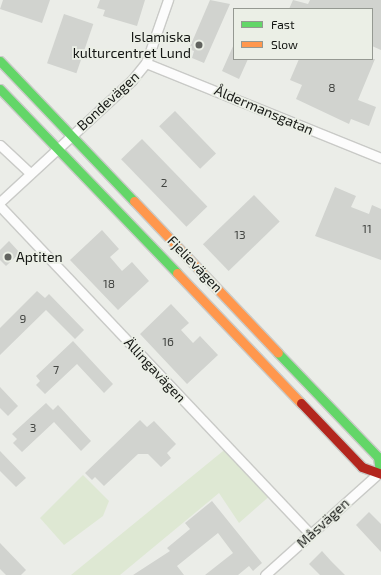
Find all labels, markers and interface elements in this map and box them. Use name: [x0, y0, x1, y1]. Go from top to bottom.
legend: [233, 8, 373, 60]
text: Fast: [271, 17, 294, 31]
place label: Islamiska kulturcentret Lund: [73, 29, 191, 62]
text: Slow: [271, 37, 298, 51]
marker: Islamiska kulturcentret Lund: [194, 40, 204, 50]
street label: Bondevägen: [73, 68, 143, 134]
house number: 8: [328, 81, 336, 95]
street label: Åldermansgatan: [212, 82, 316, 138]
house number: 2: [161, 176, 167, 190]
house number: 11: [362, 222, 372, 236]
house number: 13: [234, 228, 246, 242]
street label: Fjelievägen: [164, 232, 226, 296]
place label: Aptiten: [16, 249, 63, 265]
marker: Aptiten: [3, 252, 13, 262]
house number: 18: [103, 277, 115, 291]
house number: 9: [20, 312, 26, 326]
street label: Ällingavägen: [121, 334, 189, 406]
house number: 16: [162, 335, 174, 349]
house number: 7: [53, 363, 59, 377]
house number: 3: [30, 421, 36, 435]
street label: Måsvägen: [293, 495, 353, 551]

